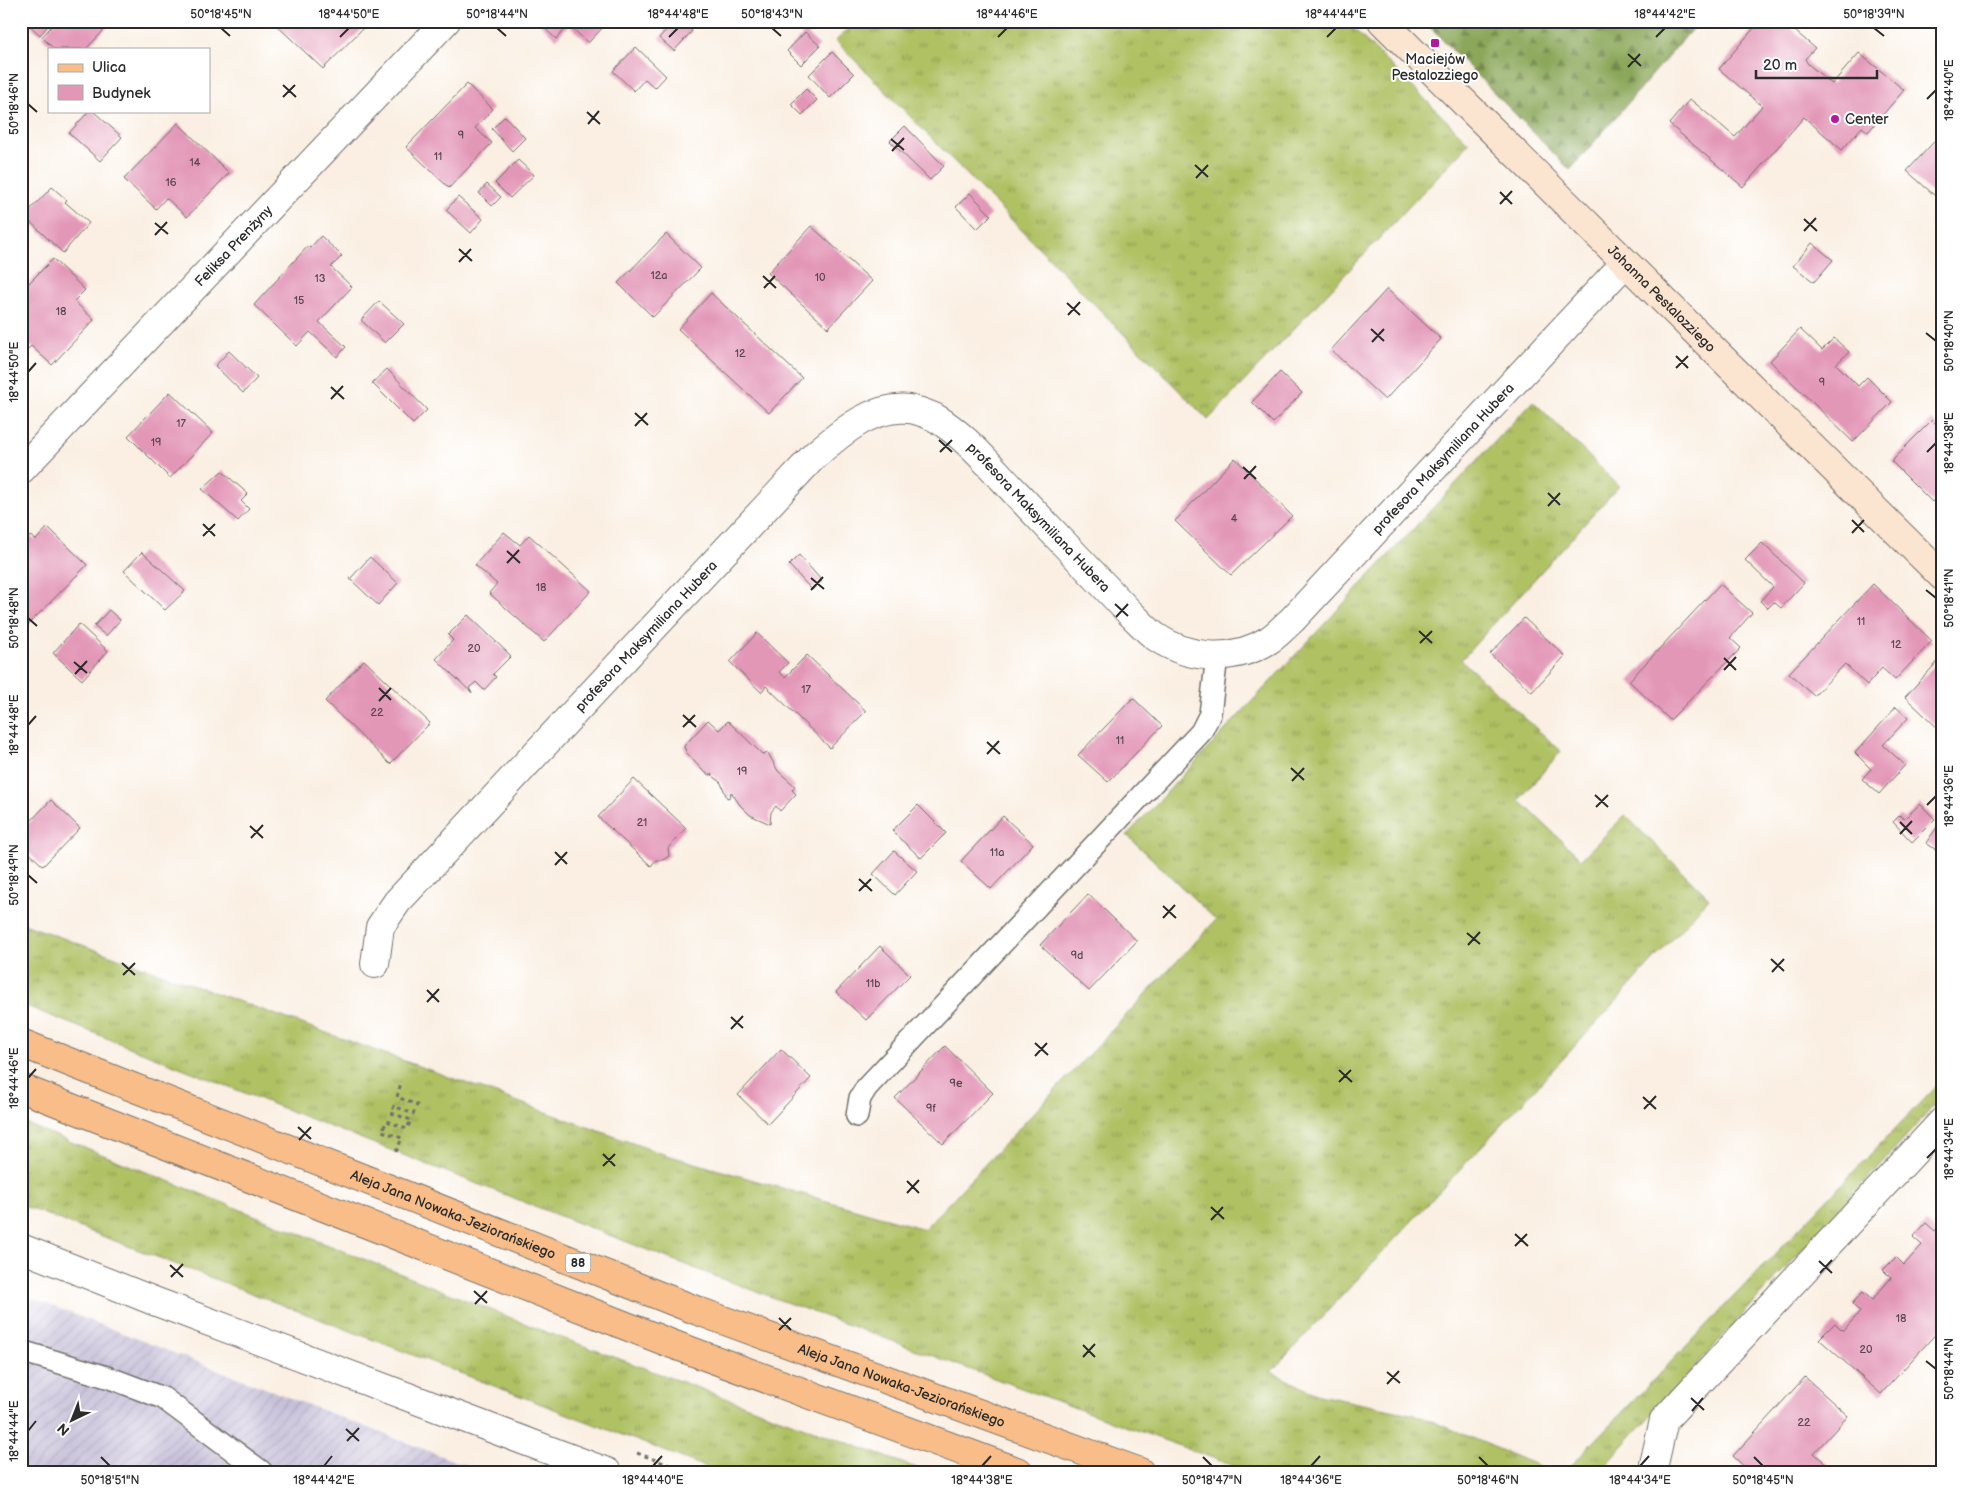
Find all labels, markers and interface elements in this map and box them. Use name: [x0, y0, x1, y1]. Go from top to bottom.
text: 50°18'45"N: [190, 7, 252, 22]
text: 18°44'50"E: [319, 7, 379, 22]
text: 50°18'44"N: [466, 7, 528, 22]
text: 18°44'48"E: [647, 7, 709, 22]
text: 50°18'43"N: [741, 7, 803, 22]
text: 18°44'46"E: [976, 7, 1038, 22]
text: 18°44'44"E: [1305, 7, 1367, 22]
text: 18°44'42"E: [1634, 7, 1696, 22]
text: 50°18'39"N: [1843, 7, 1905, 22]
marker: Maciejów Pestalozziego: [1429, 37, 1441, 49]
legend: [48, 48, 210, 112]
scale bar: [1756, 48, 1877, 80]
place label: Maciejów Pestalozziego: [1391, 51, 1479, 84]
text: 20 m: [1763, 56, 1797, 75]
text: Ulica: [92, 58, 126, 77]
text: 18°44'40"E: [1942, 59, 1957, 121]
text: 50°18'46"N: [7, 73, 22, 135]
text: Budynek: [92, 84, 151, 103]
place label: Center: [1845, 111, 1889, 128]
marker: Center: [1829, 113, 1841, 125]
house number: 9: [458, 129, 464, 142]
house number: 11: [434, 150, 442, 163]
house number: 14: [190, 156, 201, 169]
house number: 16: [166, 176, 177, 189]
street label: Feliksa Prenżyny: [191, 201, 277, 290]
street label: Johanna Pestalozziego: [1604, 241, 1719, 356]
house number: 12a: [651, 269, 667, 282]
house number: 10: [815, 271, 826, 284]
house number: 13: [314, 272, 326, 285]
house number: 15: [294, 294, 304, 307]
house number: 18: [56, 305, 66, 318]
text: 50°18'40"N: [1942, 310, 1957, 372]
text: 18°44'50"E: [7, 342, 22, 402]
house number: 12: [735, 347, 746, 360]
house number: 9: [1819, 376, 1825, 389]
street label: profesora Maksymiliana Hubera: [1369, 379, 1518, 538]
text: 18°44'38"E: [1942, 412, 1957, 474]
house number: 17: [176, 417, 186, 430]
house number: 19: [151, 436, 161, 449]
street label: profesora Maksymiliana Hubera: [963, 439, 1114, 596]
house number: 4: [1231, 512, 1238, 525]
street label: profesora Maksymiliana Hubera: [572, 557, 721, 715]
text: 50°18'41"N: [1942, 568, 1957, 628]
house number: 18: [536, 581, 546, 594]
text: 50°18'48"N: [7, 587, 22, 649]
house number: 11: [1857, 615, 1865, 628]
house number: 12: [1891, 638, 1902, 651]
house number: 20: [468, 642, 481, 655]
house number: 17: [801, 683, 811, 696]
text: 18°44'48"E: [7, 694, 22, 756]
house number: 22: [371, 706, 384, 719]
house number: 11: [1116, 734, 1124, 747]
house number: 19: [737, 765, 747, 778]
text: 18°44'36"E: [1942, 765, 1957, 827]
house number: 21: [637, 816, 647, 829]
text: 50°18'49"N: [7, 844, 22, 906]
house number: 11a: [990, 846, 1004, 859]
house number: 9d: [1071, 949, 1083, 962]
house number: 11b: [866, 977, 880, 990]
text: 18°44'46"E: [7, 1047, 22, 1109]
house number: 9e: [950, 1077, 963, 1090]
house number: 9f: [926, 1102, 936, 1115]
text: 18°44'34"E: [1942, 1118, 1957, 1180]
street label: Aleja Jana Nowaka-Jeziorańskiego: [348, 1166, 558, 1263]
road number: 88: [566, 1254, 590, 1272]
house number: 18: [1896, 1312, 1906, 1325]
text: 50°18'44"N: [1942, 1338, 1957, 1400]
street label: Aleja Jana Nowaka-Jeziorańskiego: [796, 1340, 1008, 1431]
house number: 20: [1860, 1343, 1873, 1356]
north arrow: [48, 1396, 98, 1446]
text: 18°44'44"E: [7, 1400, 22, 1462]
house number: 22: [1798, 1416, 1811, 1429]
text: N: [54, 1419, 73, 1439]
text: 50°18'51"N: [81, 1473, 139, 1488]
text: 18°44'42"E: [293, 1473, 355, 1488]
text: 18°44'40"E: [622, 1473, 684, 1488]
text: 18°44'38"E: [951, 1473, 1013, 1488]
text: 50°18'47"N: [1182, 1473, 1242, 1488]
text: 18°44'36"E: [1280, 1473, 1342, 1488]
text: 50°18'46"N: [1457, 1473, 1519, 1488]
text: 18°44'34"E: [1609, 1473, 1671, 1488]
text: 50°18'45"N: [1732, 1473, 1794, 1488]

